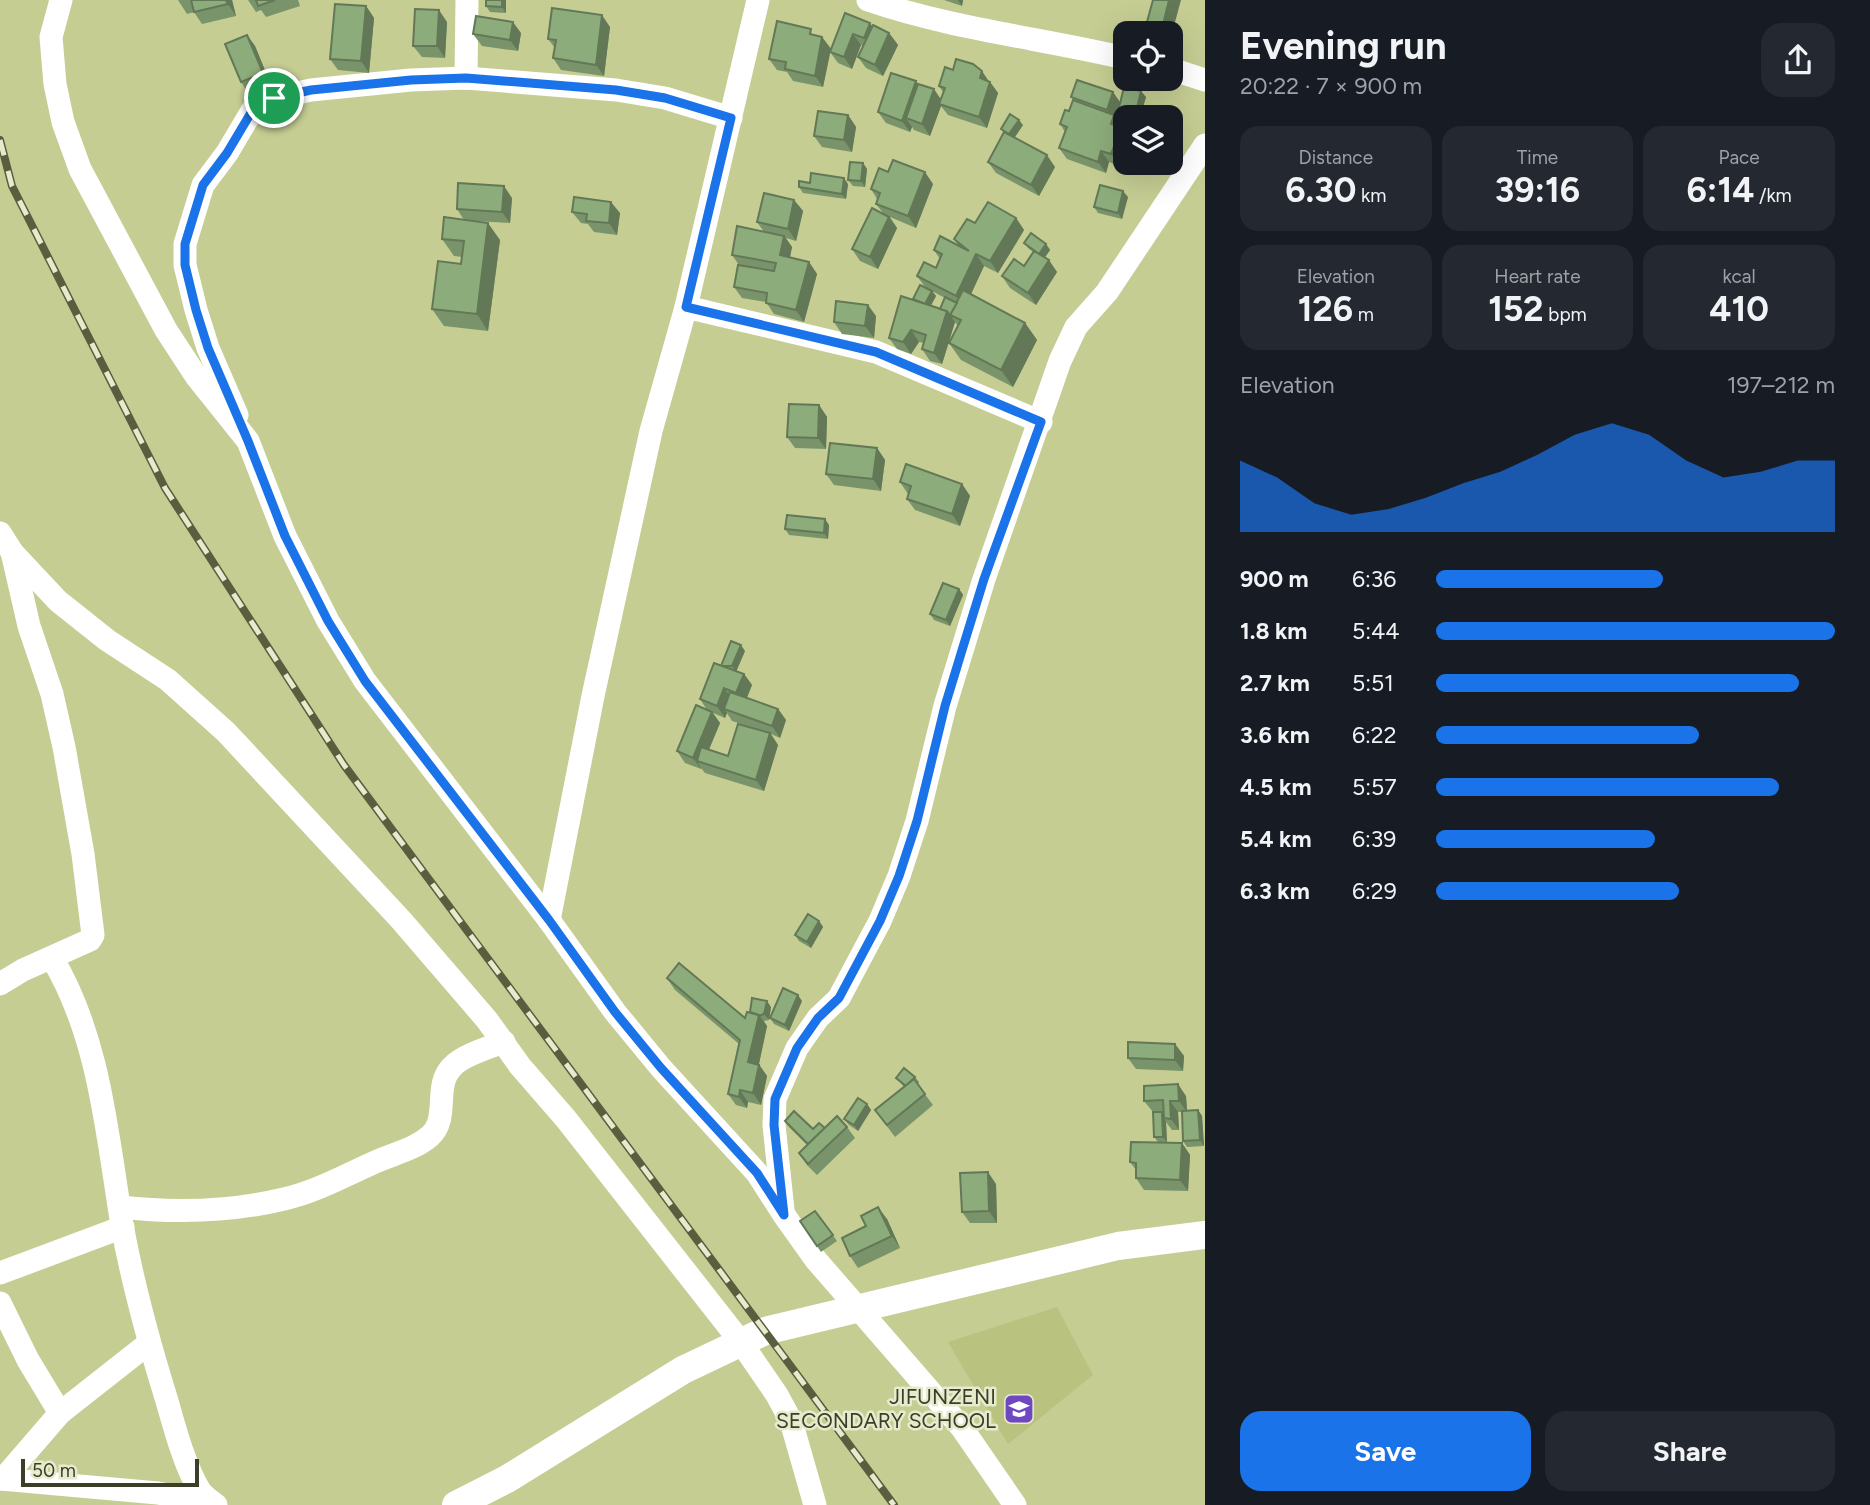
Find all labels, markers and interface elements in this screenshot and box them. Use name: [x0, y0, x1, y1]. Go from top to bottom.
map controls: [1113, 21, 1183, 175]
button: locate: [1113, 21, 1183, 91]
text: Evening run: [1240, 23, 1447, 69]
button: share: [1761, 23, 1835, 97]
pin: [244, 68, 304, 128]
text: 20:22 · 7 × 900 m: [1240, 72, 1422, 100]
icon: arrive: [255, 79, 293, 117]
button: layers: [1113, 105, 1183, 175]
text: Distance: [1299, 146, 1373, 169]
text: Time: [1517, 146, 1558, 169]
text: Pace: [1719, 146, 1760, 169]
text: 6.30: [1285, 169, 1356, 211]
text: 39:16: [1495, 169, 1580, 211]
text: 6:14: [1687, 169, 1754, 211]
text: km: [1356, 184, 1386, 207]
text: /km: [1754, 184, 1792, 207]
text: Elevation: [1297, 265, 1375, 288]
text: Heart rate: [1494, 265, 1581, 288]
text: kcal: [1723, 265, 1756, 288]
text: 126: [1298, 288, 1353, 330]
text: 152: [1488, 288, 1544, 330]
text: 410: [1709, 288, 1769, 330]
text: m: [1353, 303, 1374, 326]
text: bpm: [1544, 303, 1587, 326]
text: Elevation: [1240, 371, 1335, 399]
text: 197–212 m: [1727, 371, 1835, 399]
text: 900 m: [1240, 565, 1309, 593]
text: 6:36: [1352, 565, 1396, 593]
text: 1.8 km: [1240, 617, 1307, 645]
text: 5:44: [1352, 617, 1400, 645]
text: 2.7 km: [1240, 669, 1310, 697]
text: 5:51: [1352, 669, 1394, 697]
text: 3.6 km: [1240, 721, 1310, 749]
text: 6:22: [1352, 721, 1397, 749]
text: 4.5 km: [1240, 773, 1312, 801]
text: 5:57: [1352, 773, 1397, 801]
text: 5.4 km: [1240, 825, 1312, 853]
text: 6:39: [1352, 825, 1396, 853]
text: 6.3 km: [1240, 877, 1310, 905]
text: 6:29: [1352, 877, 1397, 905]
place label: JIFUNZENI SECONDARY SCHOOL: [776, 1384, 996, 1433]
school or university icon: JIFUNZENI SECONDARY SCHOOL: [1002, 1392, 1036, 1426]
button: Save: [1240, 1411, 1531, 1491]
button: Share: [1545, 1411, 1835, 1491]
scale bar: [21, 1456, 200, 1488]
text: 50 m: [32, 1459, 76, 1482]

